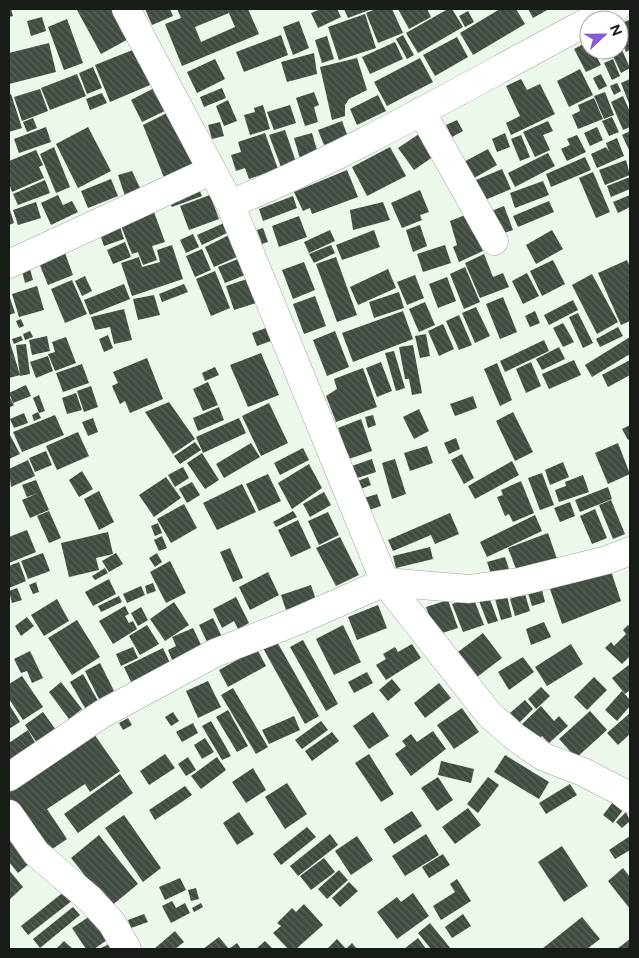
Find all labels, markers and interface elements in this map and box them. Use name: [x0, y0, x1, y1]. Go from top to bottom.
north arrow: [579, 10, 629, 60]
text: N: [606, 22, 625, 39]

